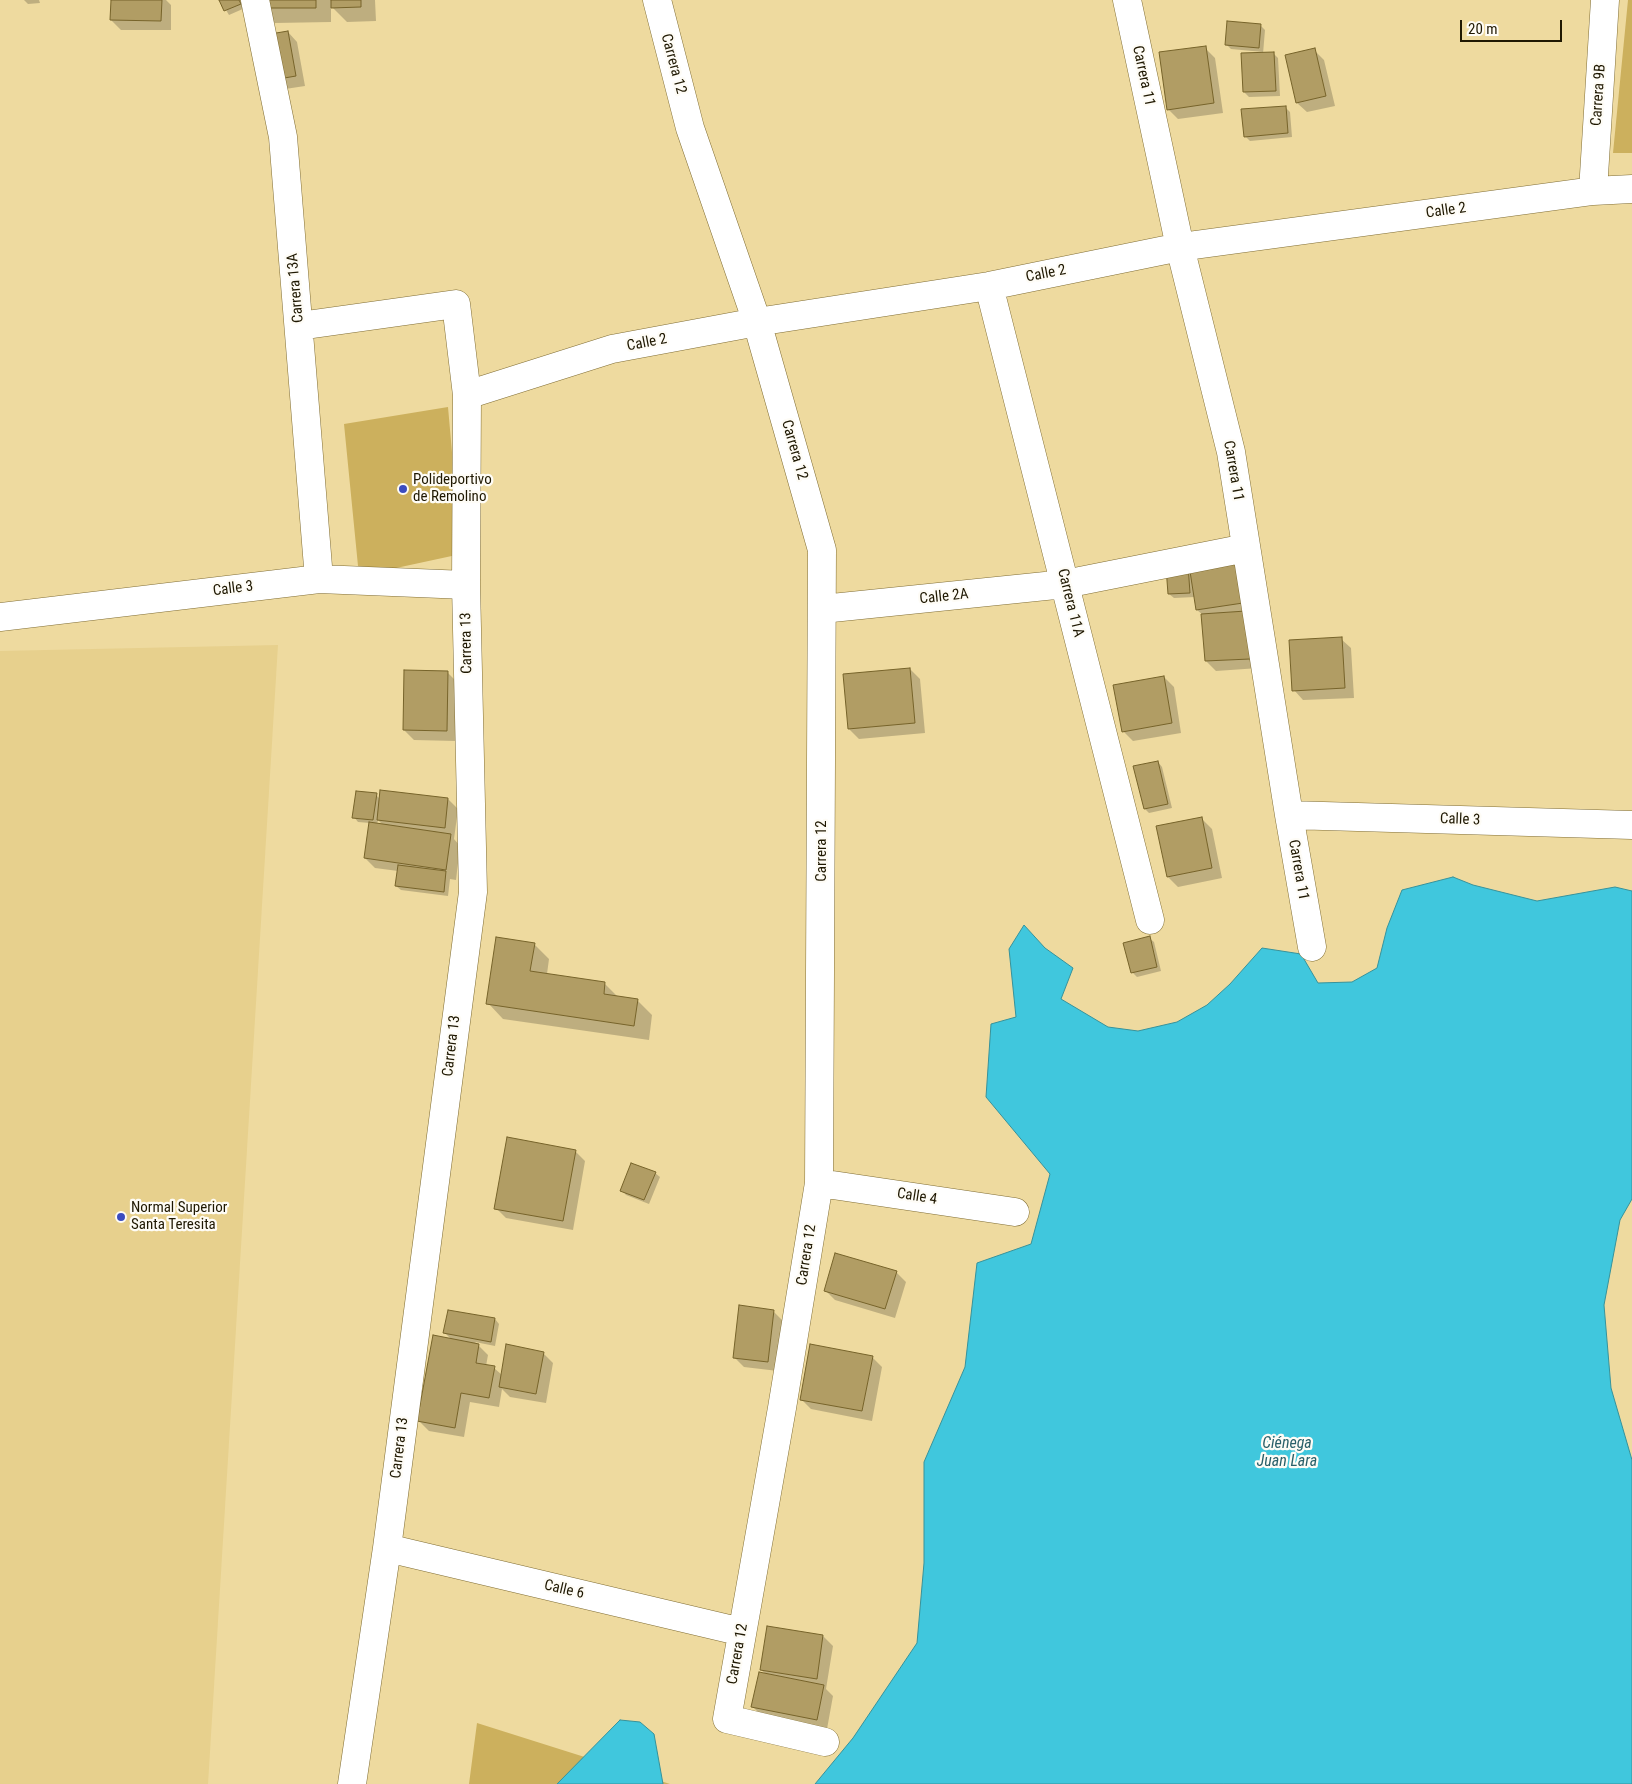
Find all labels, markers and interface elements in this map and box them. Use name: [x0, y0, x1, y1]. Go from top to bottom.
scale bar: [1462, 10, 1564, 42]
text: 20 m: [1468, 20, 1498, 38]
street label: Carrera 12: [656, 32, 690, 96]
street label: Carrera 11: [1128, 44, 1158, 108]
street label: Carrera 9B: [1588, 63, 1610, 127]
street label: Calle 2: [1425, 199, 1467, 223]
street label: Carrera 13A: [284, 252, 308, 324]
street label: Calle 2: [1024, 261, 1068, 287]
street label: Calle 2: [625, 330, 669, 356]
street label: Carrera 12: [777, 418, 811, 482]
street label: Carrera 11: [1219, 439, 1247, 503]
place label: Polideportivo de Remolino: [413, 471, 492, 506]
marker: Polideportivo de Remolino: [397, 483, 409, 495]
street label: Carrera 11A: [1053, 567, 1087, 639]
street label: Calle 3: [212, 578, 254, 600]
street label: Calle 2A: [919, 585, 969, 609]
street label: Carrera 13: [457, 612, 477, 674]
street label: Calle 3: [1439, 810, 1481, 830]
street label: Carrera 12: [813, 820, 831, 882]
street label: Carrera 11: [1284, 838, 1312, 902]
street label: Carrera 13: [439, 1014, 465, 1078]
street label: Calle 4: [896, 1185, 938, 1209]
place label: Normal Superior Santa Teresita: [131, 1199, 227, 1234]
marker: Normal Superior Santa Teresita: [115, 1211, 127, 1223]
street label: Carrera 12: [793, 1223, 821, 1287]
street label: Carrera 13: [387, 1416, 413, 1480]
water label: Ciénega Juan Lara: [1257, 1434, 1317, 1472]
street label: Calle 6: [542, 1577, 586, 1603]
street label: Carrera 12: [724, 1622, 752, 1686]

